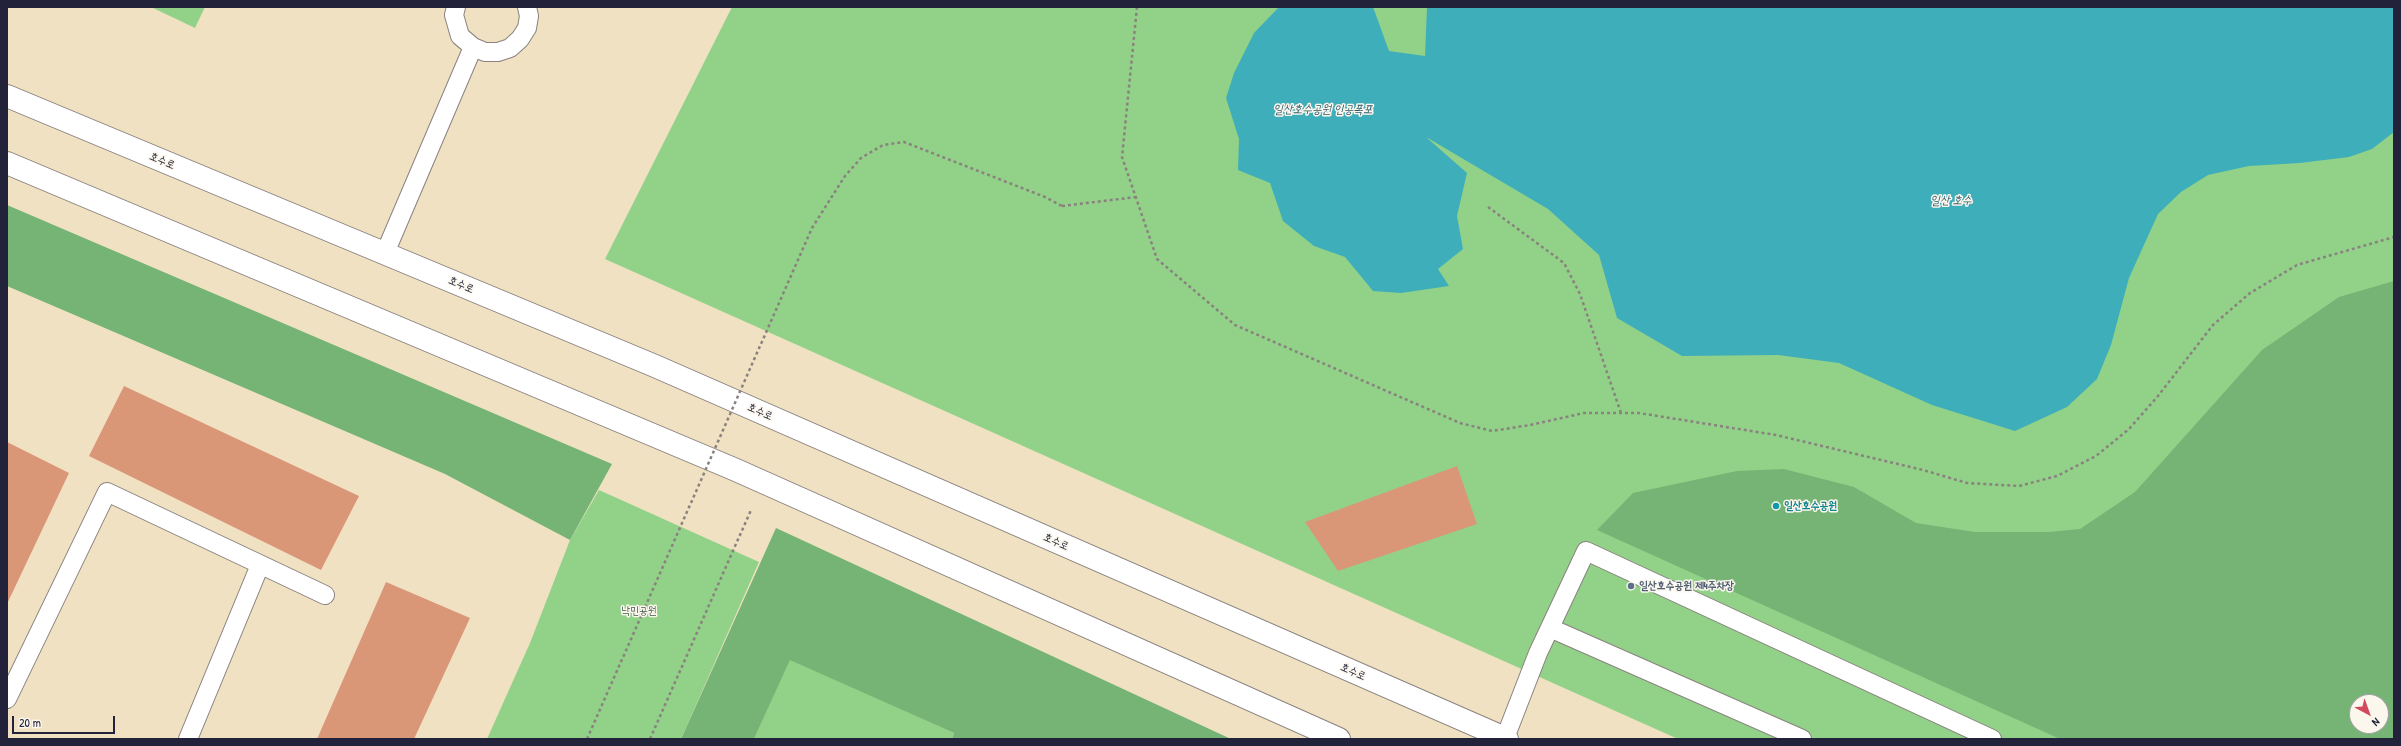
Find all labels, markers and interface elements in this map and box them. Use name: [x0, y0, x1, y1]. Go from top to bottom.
water label: 일산호수공원 인공폭포: [1273, 103, 1373, 117]
street label: 호수로: [147, 150, 177, 172]
water label: 일산 호수: [1930, 194, 1972, 208]
street label: 호수로: [446, 274, 476, 296]
street label: 호수로: [745, 401, 775, 423]
place label: 일산호수공원: [1784, 499, 1837, 513]
marker: 일산호수공원: [1771, 501, 1781, 511]
street label: 호수로: [1041, 531, 1071, 553]
place label: 일산호수공원 제4주차장: [1639, 579, 1734, 593]
marker: 일산호수공원 제4주차장: [1626, 581, 1636, 591]
park label: 낙민공원: [621, 604, 657, 618]
street label: 호수로: [1338, 661, 1368, 683]
north arrow: [2349, 694, 2389, 734]
scale bar: [14, 708, 117, 734]
text: 20 m: [19, 714, 41, 731]
text: N: [2369, 715, 2383, 730]

